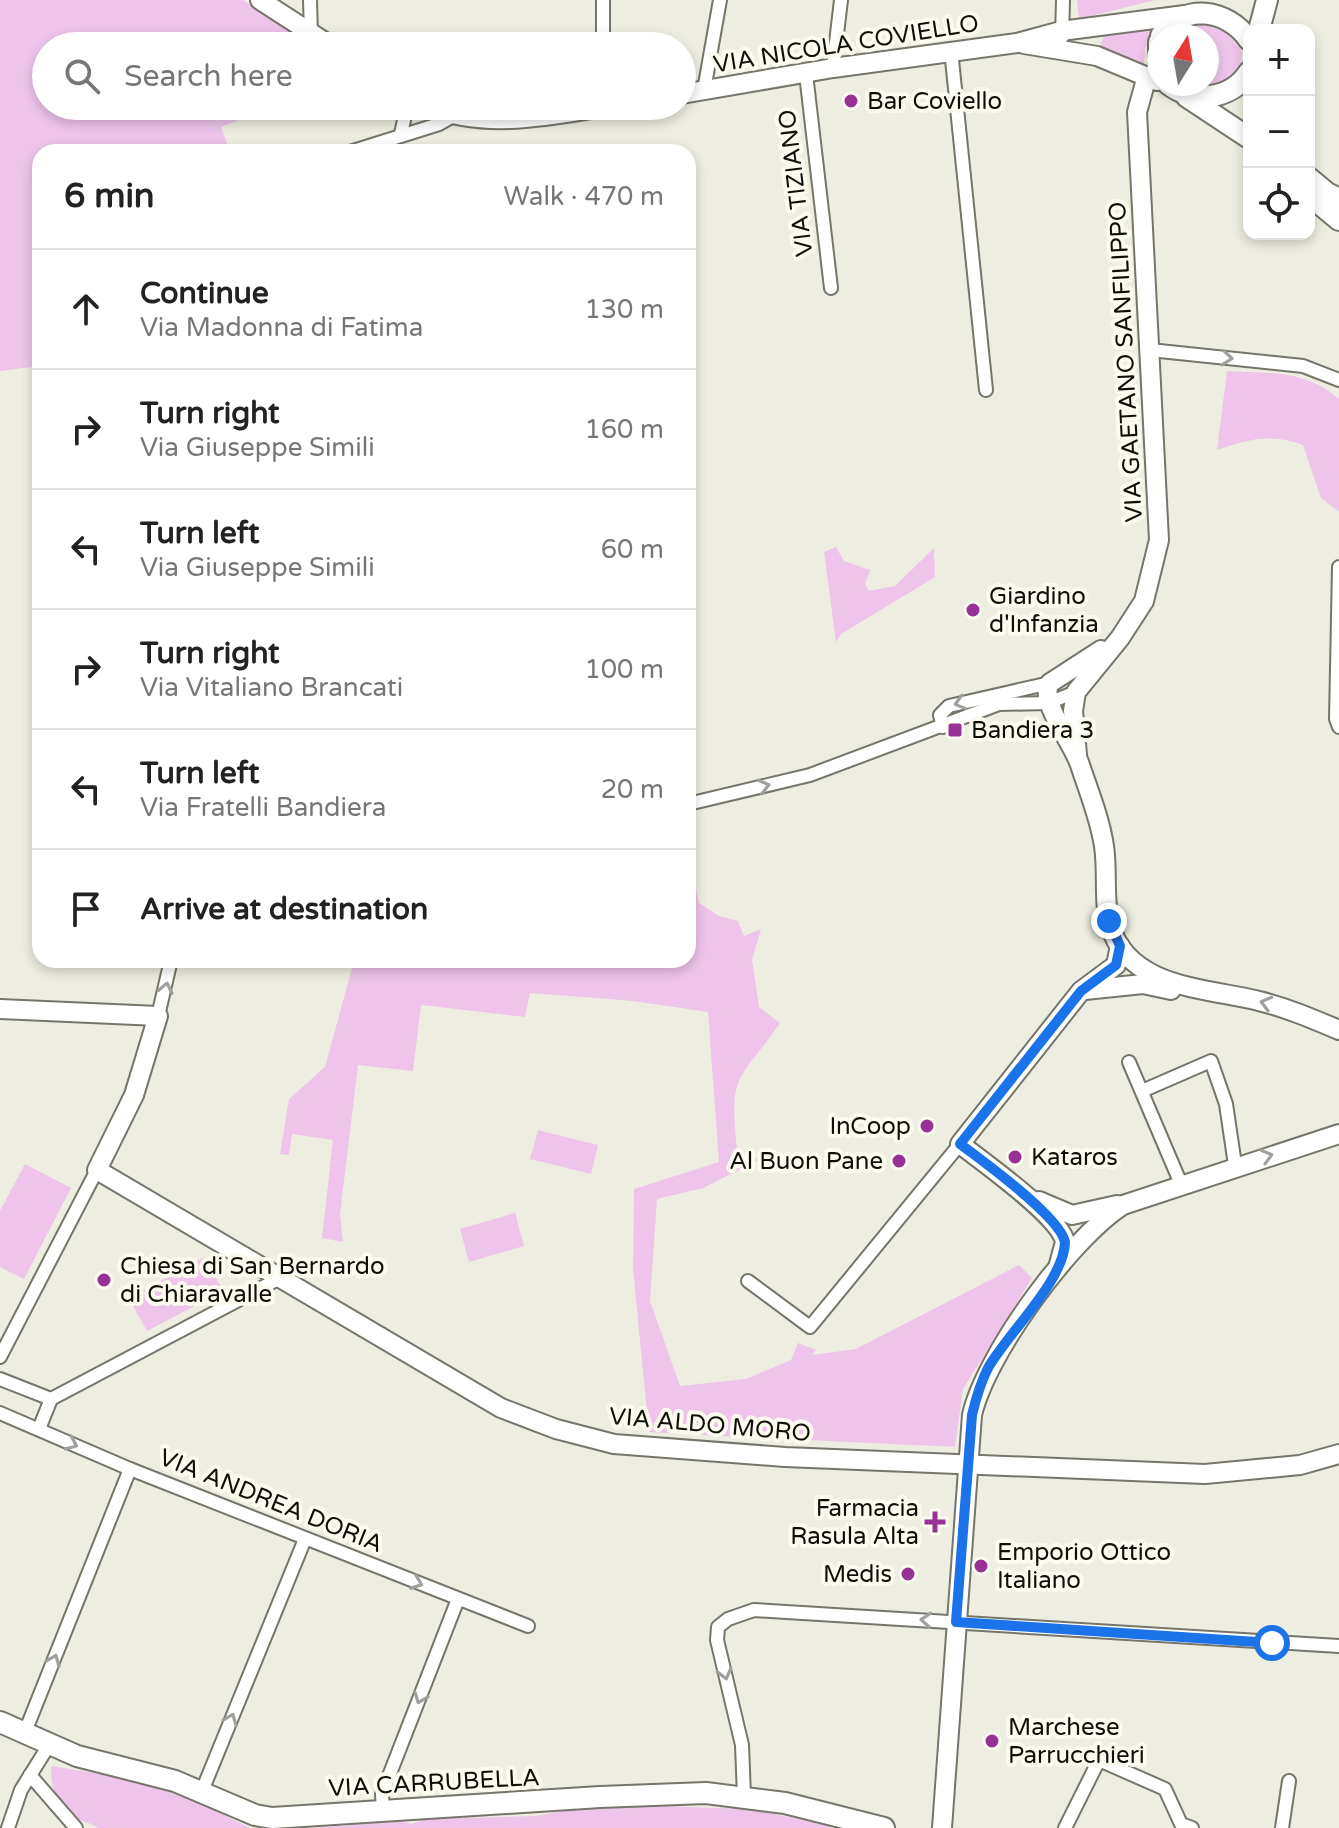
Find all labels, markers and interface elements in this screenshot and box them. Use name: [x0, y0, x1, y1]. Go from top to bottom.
street label: VIA NICOLA COVIELLO: [711, 9, 981, 79]
north arrow: [1147, 24, 1219, 96]
map controls: [1243, 24, 1315, 240]
button: +: [1243, 24, 1315, 96]
search box: [32, 32, 696, 120]
icon: search: [60, 54, 104, 98]
text: Search here: [124, 58, 293, 95]
place label: Bar Coviello: [867, 87, 1002, 116]
marker: Bar Coviello: [842, 92, 860, 110]
button: −: [1243, 96, 1315, 168]
street label: VIA TIZIANO: [773, 108, 819, 258]
button: locate: [1243, 168, 1315, 240]
text: 6 min: [64, 176, 155, 217]
text: Walk · 470 m: [504, 181, 664, 212]
street label: VIA GAETANO SANFILIPPO: [1103, 201, 1149, 523]
text: Continue: [140, 275, 269, 312]
icon: ahead: [64, 287, 108, 331]
text: 130 m: [584, 294, 664, 325]
text: Via Madonna di Fatima: [140, 312, 423, 343]
one-way arrow: [1221, 350, 1234, 367]
text: Turn right: [140, 395, 280, 432]
icon: right: [64, 407, 108, 451]
text: 160 m: [584, 414, 664, 445]
text: Via Giuseppe Simili: [140, 432, 375, 463]
text: Turn left: [140, 515, 259, 552]
icon: left: [64, 527, 108, 571]
text: 60 m: [601, 534, 664, 565]
text: Via Giuseppe Simili: [140, 552, 375, 583]
place label: Giardino d'Infanzia: [989, 582, 1099, 639]
marker: Giardino d'Infanzia: [964, 601, 982, 619]
text: Turn right: [140, 635, 280, 672]
icon: right: [64, 647, 108, 691]
text: 100 m: [584, 654, 664, 685]
text: Via Vitaliano Brancati: [140, 672, 403, 703]
one-way arrow: [954, 694, 967, 710]
place label: Bandiera 3: [971, 716, 1094, 745]
marker: Bandiera 3: [946, 721, 964, 739]
text: Turn left: [140, 755, 259, 792]
icon: left: [64, 767, 108, 811]
text: 20 m: [601, 774, 664, 805]
one-way arrow: [756, 779, 770, 796]
text: Via Fratelli Bandiera: [140, 792, 386, 823]
icon: arrive: [64, 887, 108, 931]
text: Arrive at destination: [140, 891, 428, 928]
route end: [1091, 903, 1127, 939]
one-way arrow: [157, 982, 174, 996]
one-way arrow: [1259, 996, 1273, 1012]
place label: InCoop: [829, 1112, 911, 1141]
marker: InCoop: [918, 1117, 936, 1135]
place label: Kataros: [1031, 1143, 1118, 1172]
place label: Al Buon Pane: [729, 1147, 883, 1176]
marker: Kataros: [1006, 1148, 1024, 1166]
one-way arrow: [1259, 1149, 1273, 1165]
marker: Al Buon Pane: [890, 1152, 908, 1170]
place label: Chiesa di San Bernardo di Chiaravalle: [120, 1252, 385, 1309]
marker: Chiesa di San Bernardo di Chiaravalle: [95, 1271, 113, 1289]
street label: VIA ALDO MORO: [608, 1402, 812, 1448]
one-way arrow: [64, 1434, 78, 1450]
street label: VIA ANDREA DORIA: [155, 1443, 387, 1559]
place label: Farmacia Rasula Alta: [790, 1494, 919, 1551]
marker: Farmacia Rasula Alta: [926, 1513, 944, 1531]
place label: Emporio Ottico Italiano: [997, 1538, 1171, 1595]
marker: Emporio Ottico Italiano: [972, 1557, 990, 1575]
place label: Medis: [823, 1560, 892, 1589]
marker: Medis: [899, 1565, 917, 1583]
one-way arrow: [409, 1573, 423, 1590]
one-way arrow: [919, 1612, 932, 1629]
route start: [1254, 1625, 1290, 1661]
one-way arrow: [44, 1654, 61, 1668]
one-way arrow: [715, 1667, 732, 1680]
one-way arrow: [413, 1690, 430, 1704]
one-way arrow: [222, 1713, 238, 1727]
place label: Marchese Parrucchieri: [1008, 1713, 1145, 1770]
marker: Marchese Parrucchieri: [983, 1732, 1001, 1750]
street label: VIA CARRUBELLA: [328, 1763, 540, 1803]

